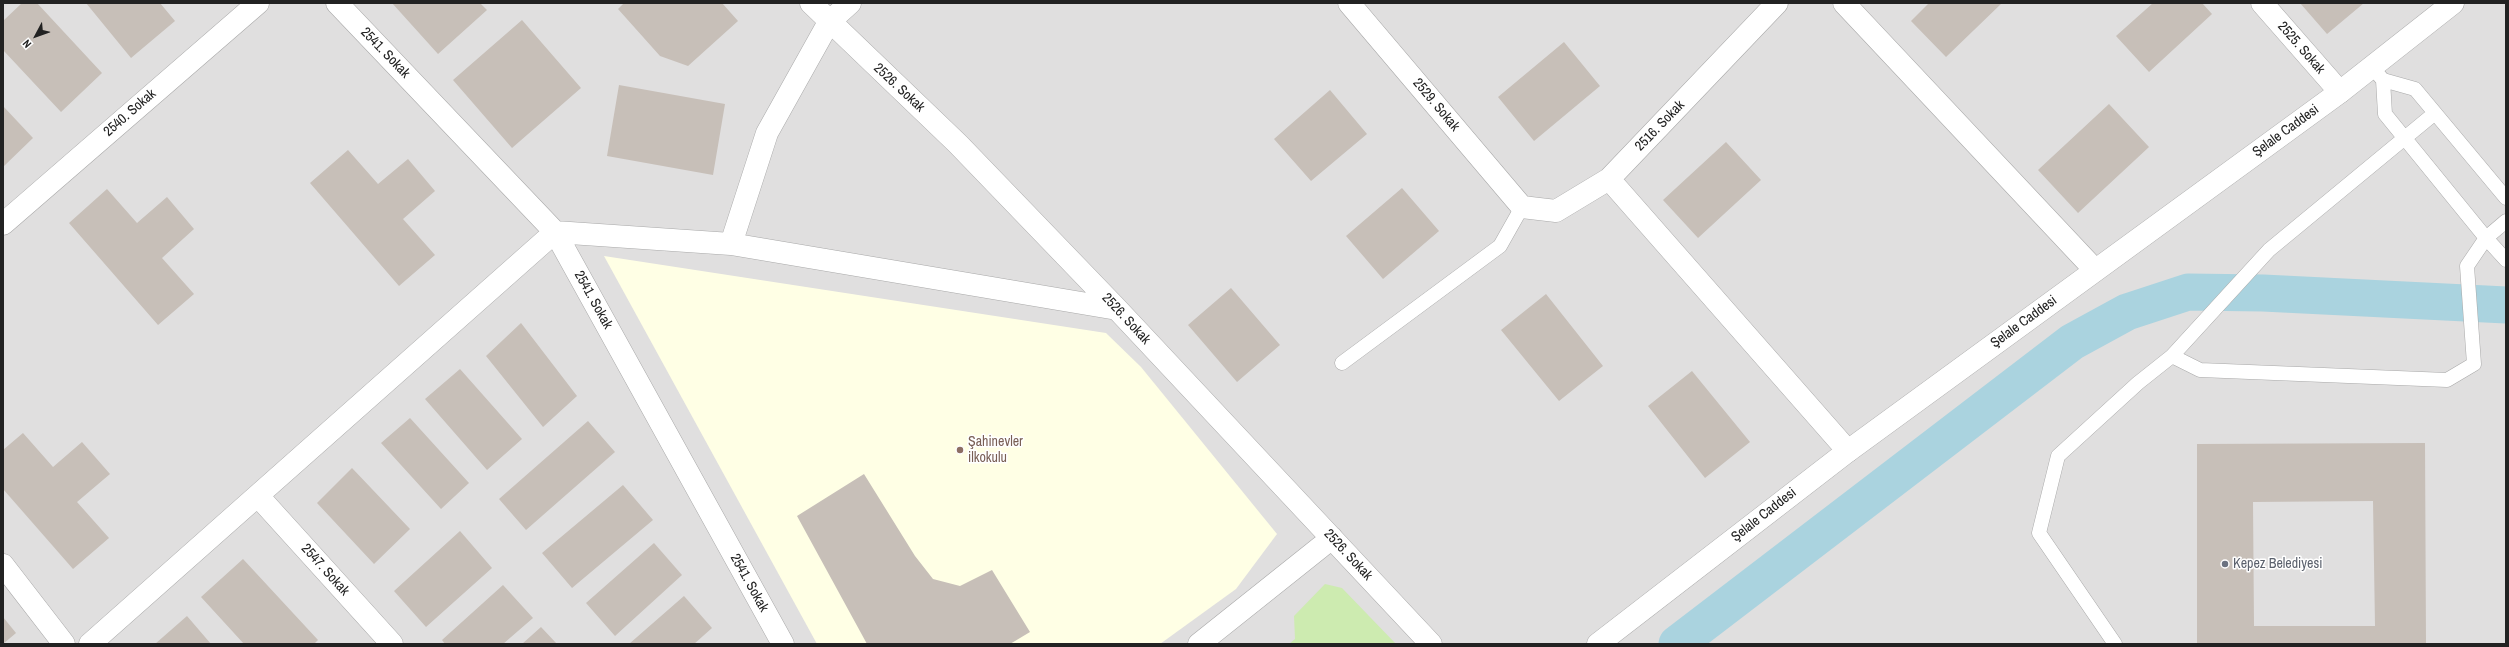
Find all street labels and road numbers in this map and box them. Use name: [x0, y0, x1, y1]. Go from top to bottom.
street label: 2525. Sokak: [2274, 18, 2328, 78]
street label: 2541. Sokak: [357, 24, 413, 82]
street label: 2526. Sokak: [870, 60, 928, 116]
street label: 2529. Sokak: [1409, 75, 1463, 135]
street label: 2540. Sokak: [100, 86, 160, 140]
street label: 2516. Sokak: [1632, 97, 1688, 155]
street label: Şelale Caddesi: [2250, 101, 2322, 161]
street label: 2541. Sokak: [570, 268, 616, 332]
street label: 2526. Sokak: [1098, 290, 1154, 348]
street label: Şelale Caddesi: [1988, 292, 2060, 352]
street label: Şelale Caddesi: [1728, 484, 1800, 546]
street label: 2526. Sokak: [1320, 526, 1376, 584]
street label: 2547. Sokak: [297, 541, 353, 599]
street label: 2541. Sokak: [726, 551, 772, 615]

